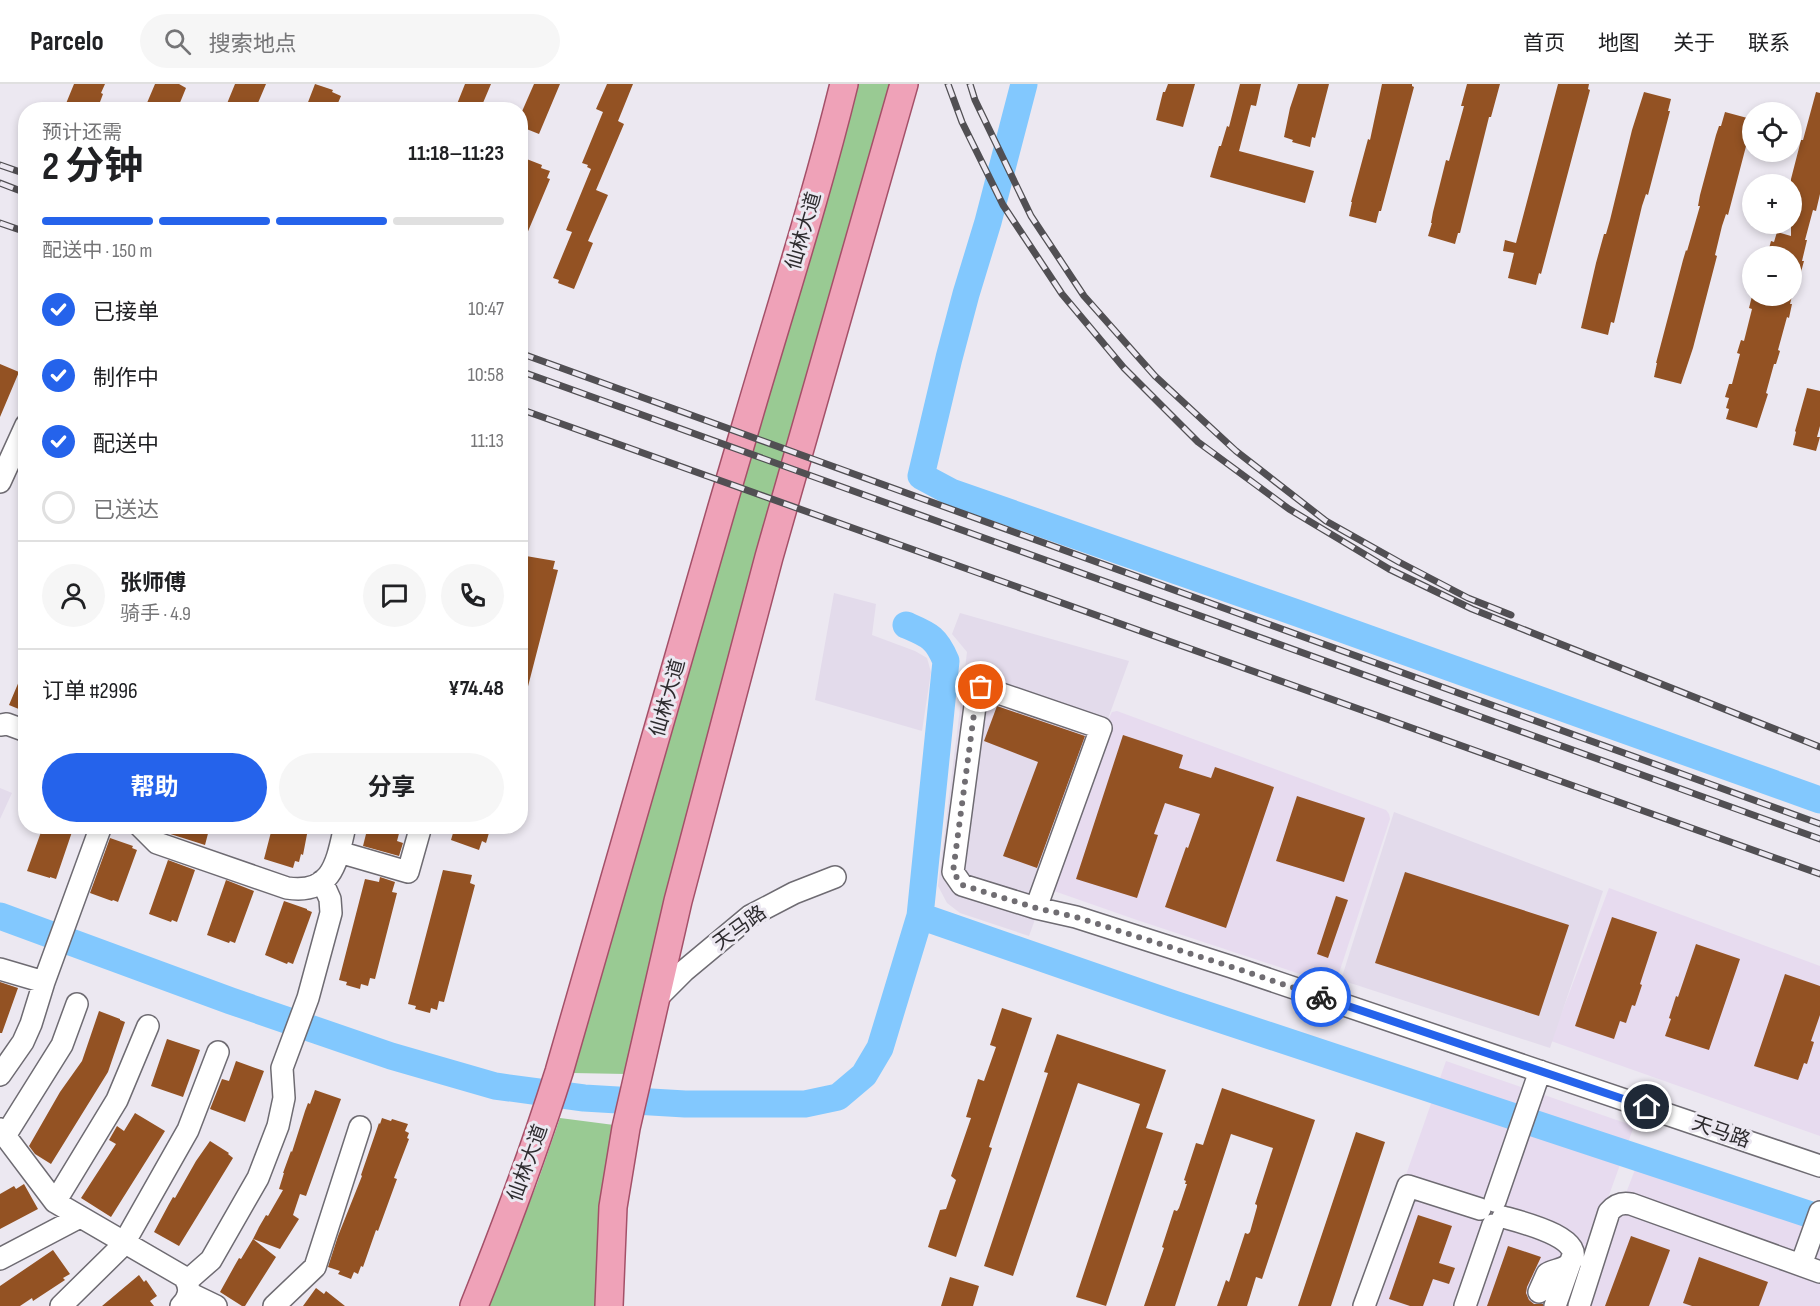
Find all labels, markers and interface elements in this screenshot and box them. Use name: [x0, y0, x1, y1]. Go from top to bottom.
search box: [140, 14, 560, 68]
text: Parcelo: [30, 25, 104, 58]
icon: search: [161, 25, 194, 58]
text: 搜索地点: [209, 31, 297, 58]
text: 首页: [1523, 31, 1565, 56]
text: 地图: [1598, 31, 1640, 56]
text: 关于: [1673, 31, 1715, 56]
text: 联系: [1748, 31, 1790, 56]
map controls: [1742, 102, 1802, 306]
button: locate: [1742, 102, 1802, 162]
text: 预计还需: [42, 121, 122, 145]
text: 11:18–11:23: [408, 140, 504, 167]
text: 2 分钟: [42, 144, 143, 191]
button: +: [1742, 174, 1802, 234]
street label: 仙林大道: [781, 189, 827, 273]
text: 配送中 · 150 m: [42, 239, 152, 263]
button: −: [1742, 246, 1802, 306]
icon: check: [42, 293, 75, 326]
text: 10:47: [468, 297, 504, 321]
text: 已接单: [93, 299, 159, 326]
icon: check: [42, 359, 75, 392]
text: 10:58: [468, 363, 504, 387]
text: 制作中: [93, 365, 159, 392]
icon: check: [42, 425, 75, 458]
text: 11:13: [471, 429, 504, 453]
text: 配送中: [93, 431, 159, 458]
text: 已送达: [93, 497, 159, 524]
button: person: [42, 564, 105, 627]
button: chat: [363, 564, 426, 627]
button: phone: [441, 564, 504, 627]
text: 张师傅: [120, 570, 186, 597]
text: 骑手 · 4.9: [120, 602, 191, 626]
street label: 仙林大道: [645, 656, 691, 740]
pin: [955, 661, 1006, 712]
icon: bag: [964, 670, 997, 703]
text: ¥74.48: [448, 675, 504, 702]
text: 订单 #2996: [42, 678, 138, 705]
button: 帮助: [42, 753, 267, 822]
button: 分享: [279, 753, 504, 822]
street label: 天马路: [709, 901, 771, 955]
courier: [1291, 967, 1351, 1027]
icon: bike: [1305, 981, 1338, 1014]
pin: [1621, 1081, 1672, 1132]
icon: home: [1630, 1090, 1663, 1123]
street label: 天马路: [1689, 1111, 1753, 1153]
street label: 仙林大道: [503, 1121, 553, 1205]

